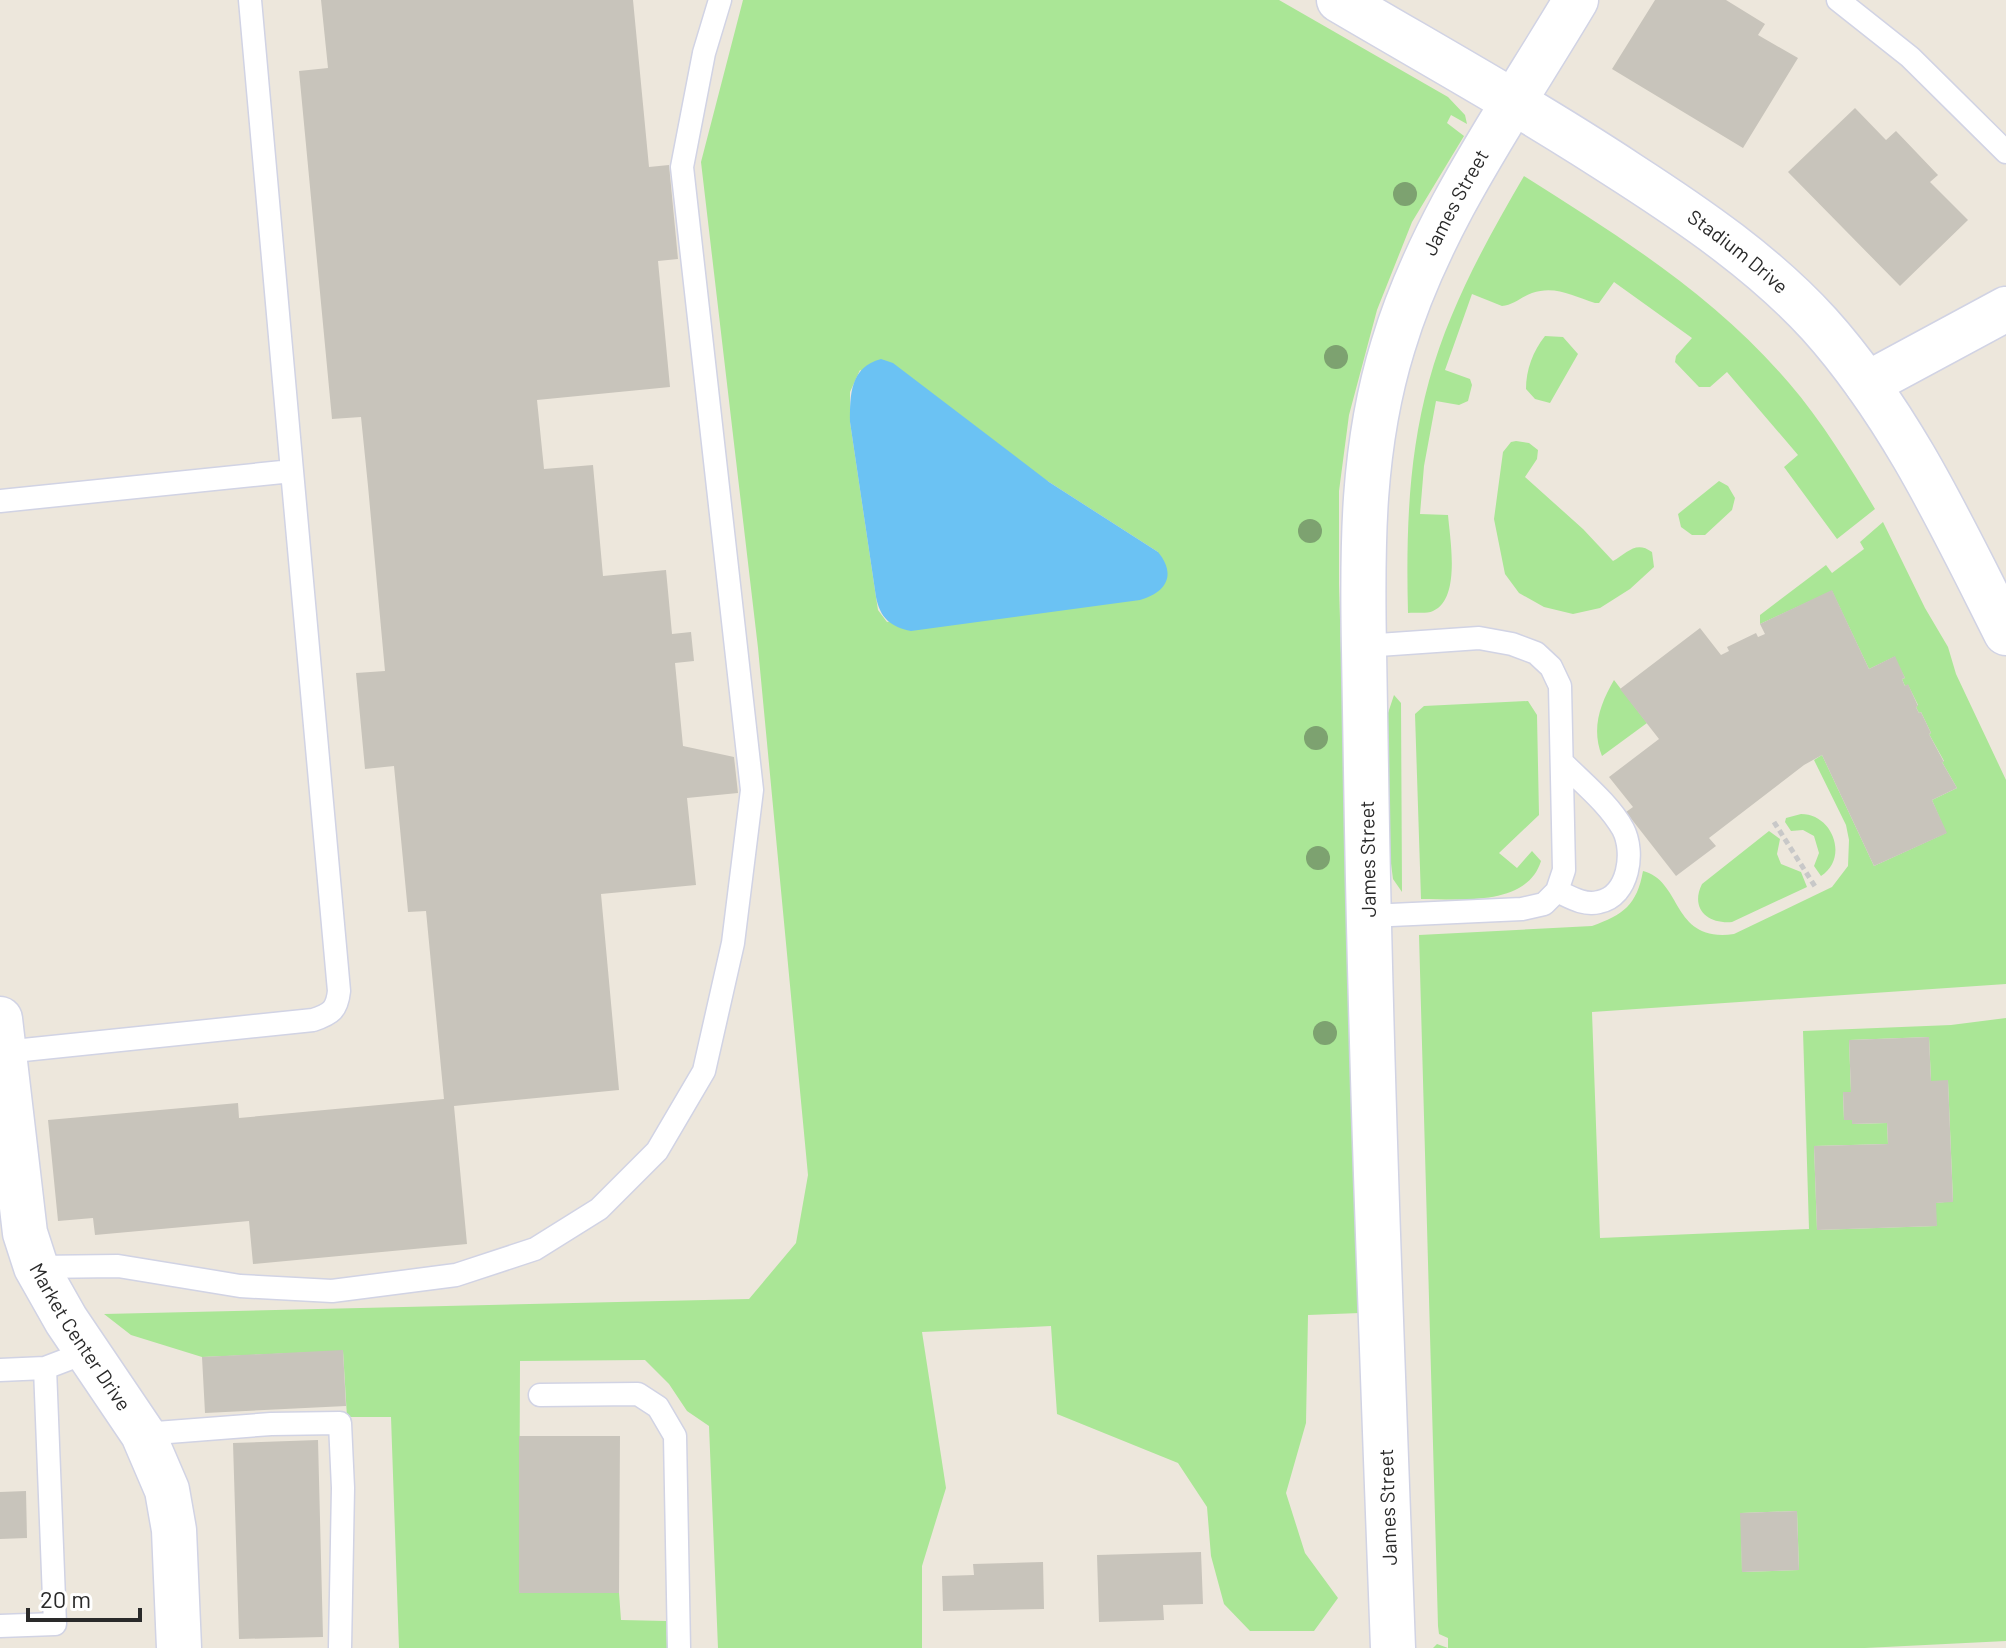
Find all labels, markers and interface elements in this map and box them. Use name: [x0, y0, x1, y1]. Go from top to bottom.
street label: James Street: [1417, 145, 1493, 259]
street label: Stadium Drive: [1684, 204, 1794, 298]
street label: James Street: [1354, 800, 1380, 918]
street label: Market Center Drive: [25, 1259, 137, 1415]
street label: James Street: [1373, 1448, 1401, 1566]
scale bar: [28, 1572, 140, 1622]
text: 20 m: [40, 1584, 91, 1613]

